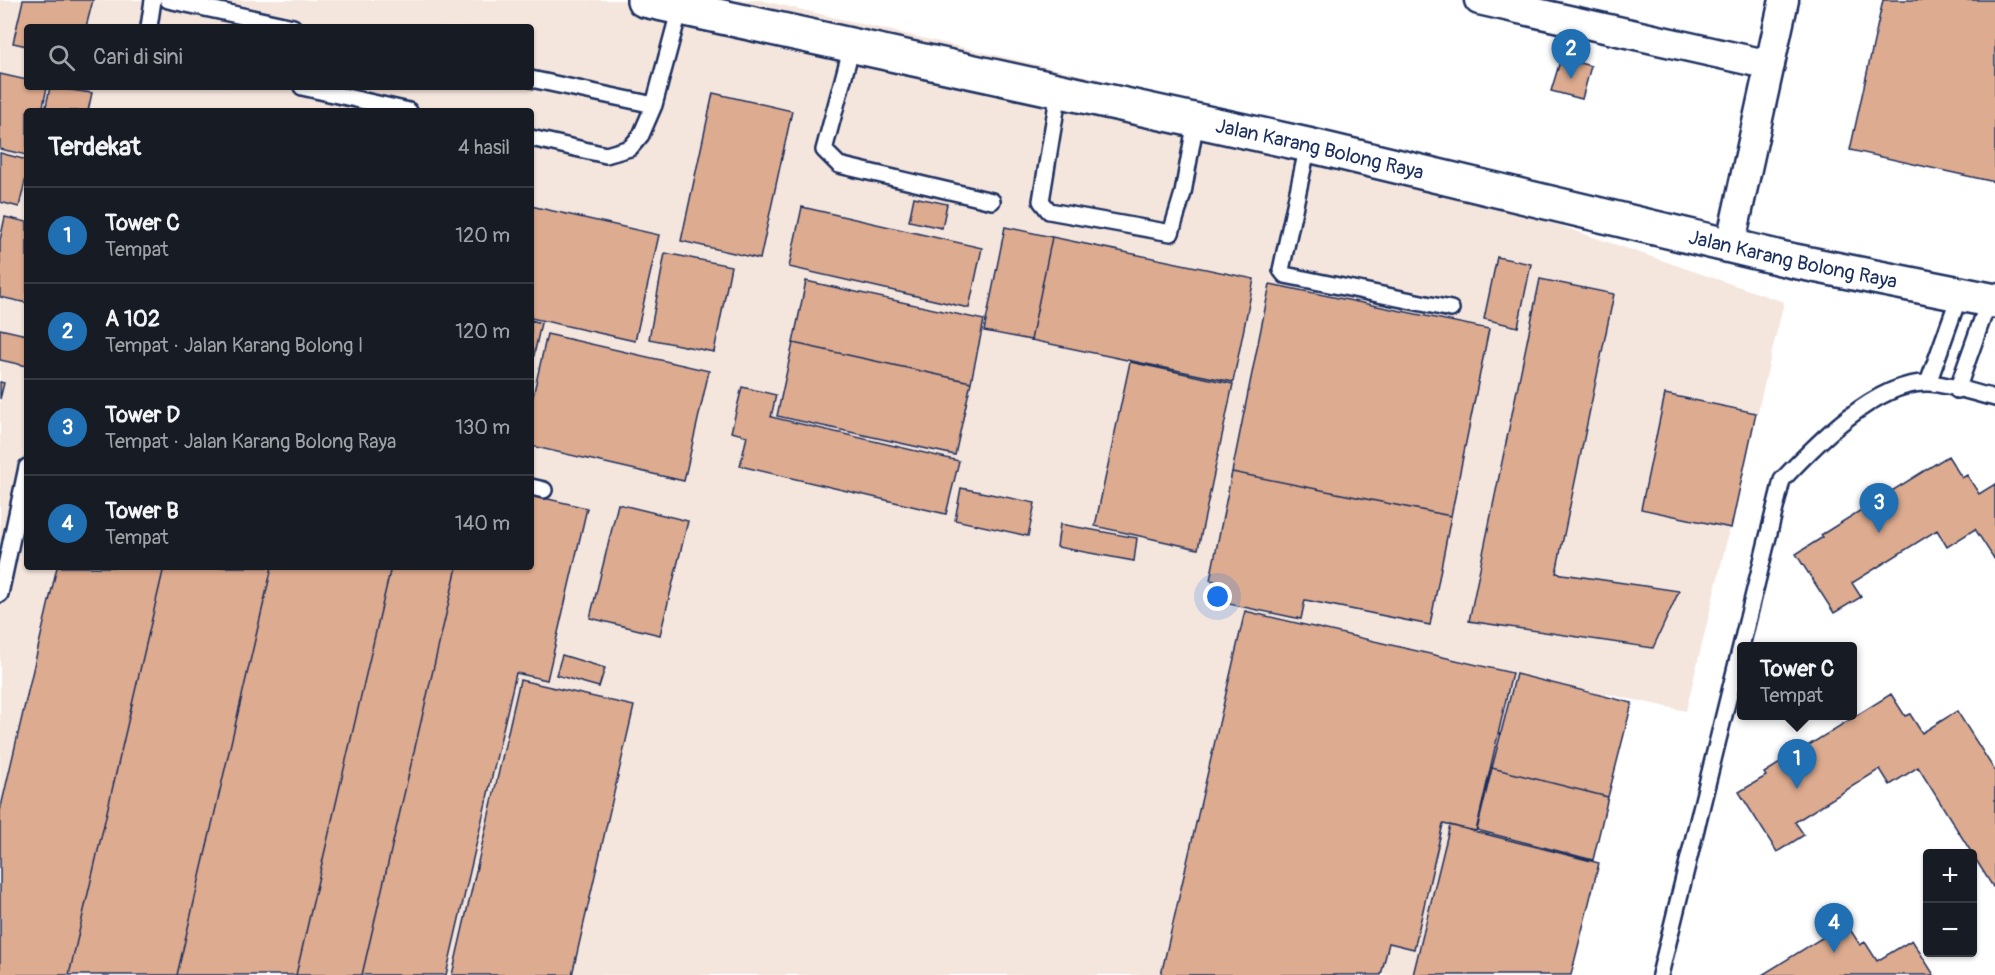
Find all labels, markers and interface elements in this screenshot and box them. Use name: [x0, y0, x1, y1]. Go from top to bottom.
search box: [24, 24, 534, 90]
pin: 2: [1552, 29, 1590, 79]
icon: search: [45, 41, 78, 74]
text: Cari di sini: [93, 43, 183, 71]
street label: Jalan Karang Bolong Raya: [1213, 113, 1426, 185]
text: Terdekat: [48, 131, 141, 163]
text: 4 hasil: [458, 135, 510, 160]
text: Tower C: [105, 209, 180, 237]
text: 1: [64, 223, 71, 248]
text: 120 m: [455, 223, 510, 248]
street label: Jalan Karang Bolong Raya: [1686, 224, 1900, 294]
text: Tempat: [105, 237, 169, 262]
text: A 102: [105, 305, 160, 333]
text: 2: [62, 319, 73, 344]
text: 120 m: [455, 319, 510, 344]
text: Tempat · Jalan Karang Bolong I: [105, 333, 363, 358]
text: Tower D: [105, 401, 180, 429]
text: 3: [62, 415, 73, 440]
text: 130 m: [455, 415, 510, 440]
text: Tempat · Jalan Karang Bolong Raya: [105, 429, 396, 454]
pin: 3: [1860, 484, 1898, 533]
text: Tower B: [105, 497, 179, 525]
text: 4: [62, 511, 73, 536]
text: 140 m: [455, 511, 510, 536]
text: Tempat: [105, 525, 169, 550]
your location: [1203, 582, 1232, 611]
popup: [1737, 642, 1857, 720]
text: Tower C: [1760, 655, 1834, 683]
text: Tempat: [1760, 683, 1823, 708]
pin: 1: [1778, 740, 1816, 789]
map controls: [1923, 849, 1977, 957]
button: +: [1923, 849, 1977, 903]
button: −: [1923, 903, 1977, 957]
pin: 4: [1814, 904, 1854, 953]

